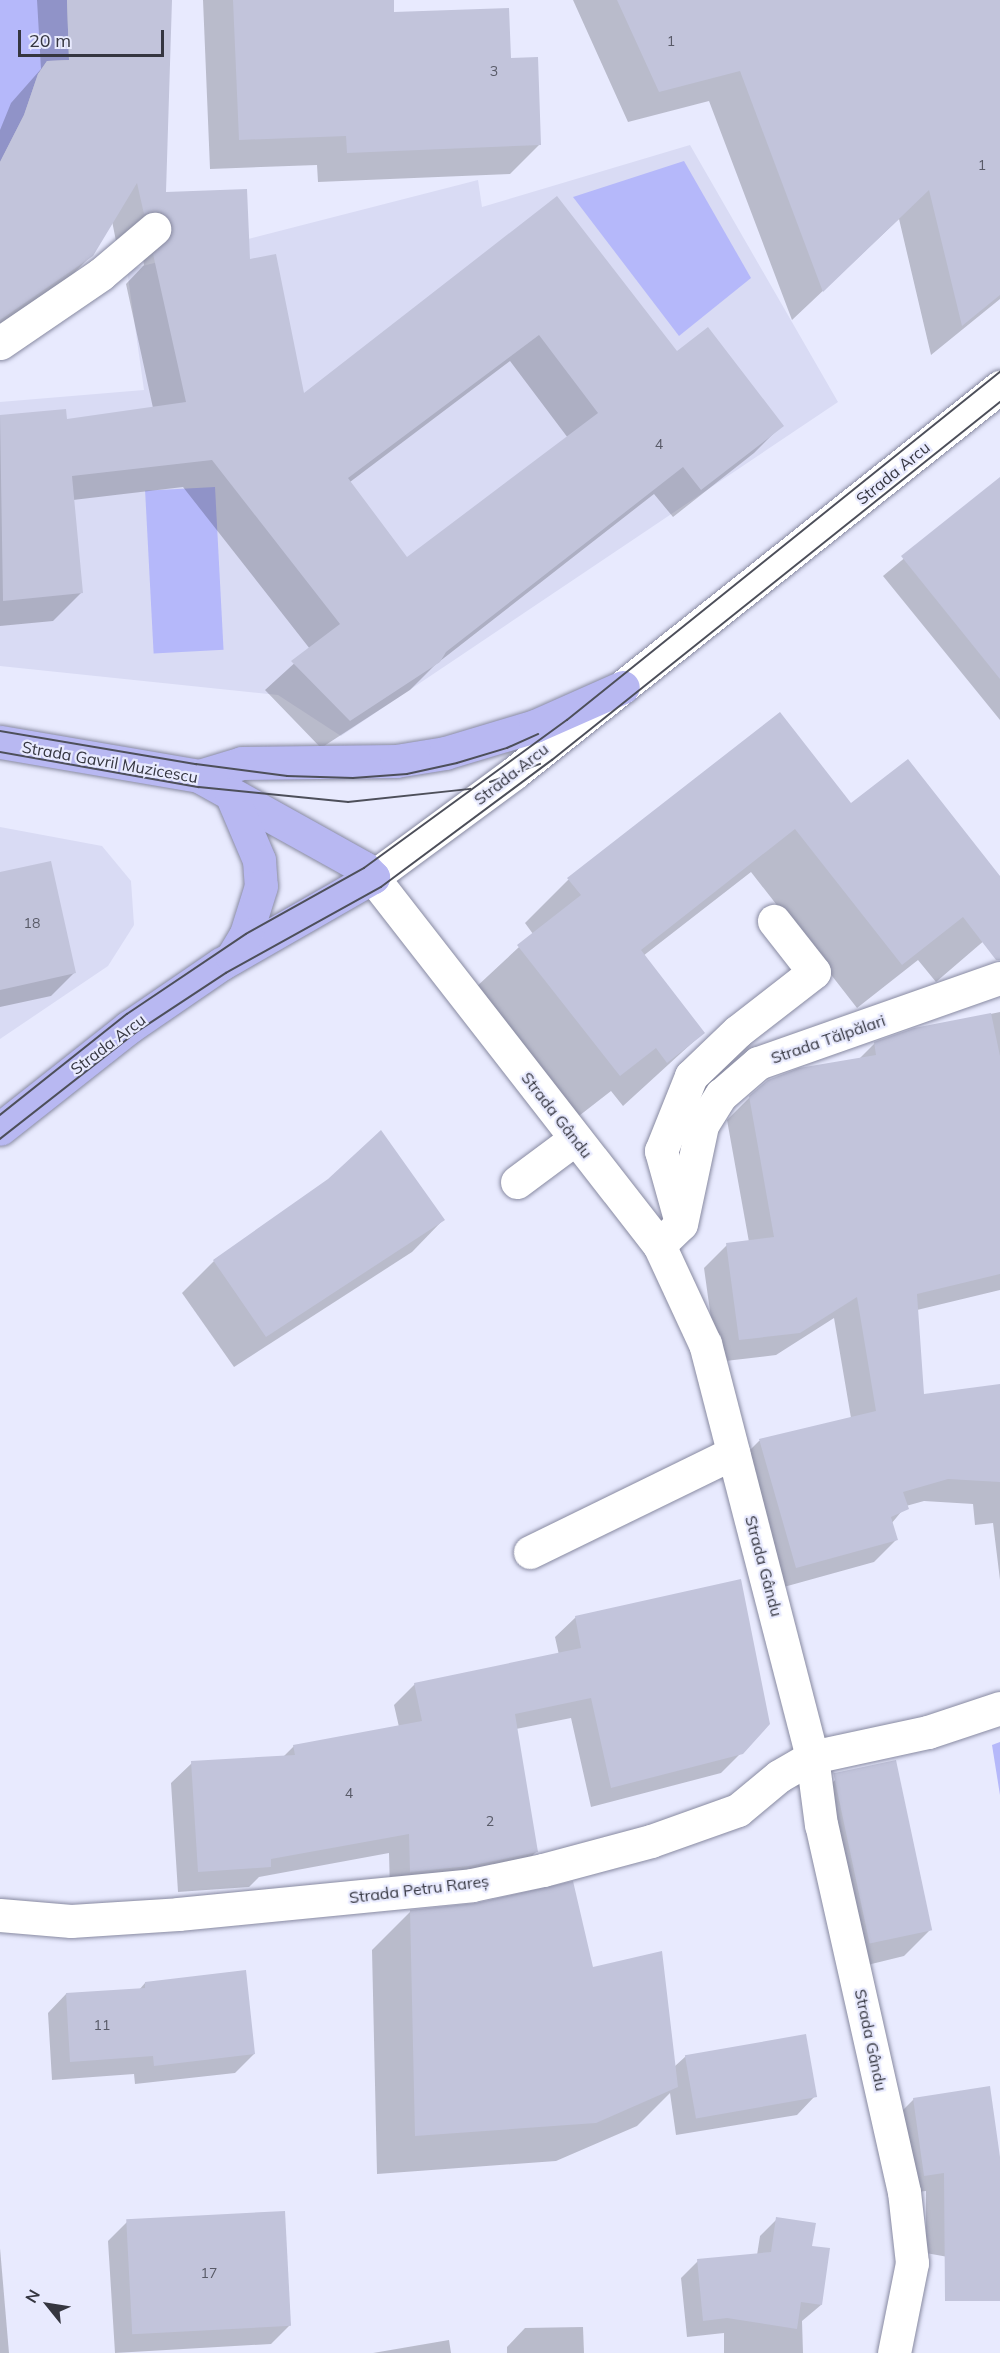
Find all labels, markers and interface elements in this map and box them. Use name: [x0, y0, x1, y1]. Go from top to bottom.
scale bar: [21, 18, 166, 56]
text: 20 m: [29, 29, 71, 52]
house number: 1: [667, 33, 675, 49]
house number: 3: [490, 63, 498, 79]
house number: 1: [978, 157, 986, 173]
house number: 4: [655, 436, 663, 452]
street label: Strada Arcu: [852, 438, 934, 508]
street label: Strada Gavril Muzicescu: [21, 737, 199, 787]
street label: Strada Arcu: [470, 739, 552, 809]
house number: 18: [24, 915, 40, 931]
street label: Strada Arcu: [67, 1010, 149, 1078]
street label: Strada Tălpălari: [768, 1010, 888, 1068]
street label: Strada Gându: [517, 1068, 597, 1162]
street label: Strada Gându: [741, 1513, 787, 1619]
house number: 4: [345, 1785, 353, 1801]
house number: 2: [486, 1813, 494, 1829]
street label: Strada Petru Rareș: [348, 1871, 490, 1907]
street label: Strada Gându: [851, 1987, 891, 2093]
house number: 11: [94, 2017, 110, 2033]
house number: 17: [201, 2265, 217, 2281]
north arrow: [18, 2275, 78, 2335]
text: N: [21, 2286, 44, 2306]

